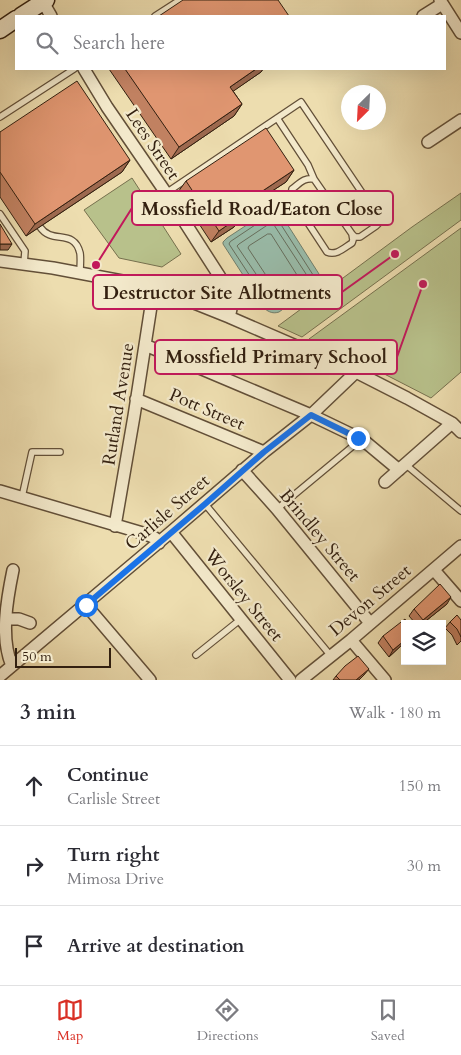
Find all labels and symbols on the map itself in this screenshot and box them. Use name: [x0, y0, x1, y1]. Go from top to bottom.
north arrow: [341, 85, 386, 130]
street label: Lees Street: [119, 104, 186, 185]
callout: Mossfield Road/Eaton Close: [132, 191, 393, 225]
text: Mossfield Road/Eaton Close: [141, 196, 383, 222]
callout: Destructor Site Allotments: [93, 275, 342, 309]
text: Destructor Site Allotments: [103, 280, 331, 306]
callout: Mossfield Primary School: [155, 340, 397, 374]
street label: Rutland Avenue: [96, 341, 140, 467]
text: Mossfield Primary School: [165, 344, 387, 370]
street label: Pott Street: [165, 382, 249, 437]
route end: [347, 427, 370, 450]
street label: Carlisle Street: [120, 468, 215, 556]
street label: Brindley Street: [273, 484, 366, 587]
street label: Worsley Street: [198, 543, 289, 647]
street label: Devon Street: [324, 558, 417, 642]
route start: [75, 594, 98, 617]
scale bar: [15, 645, 111, 668]

